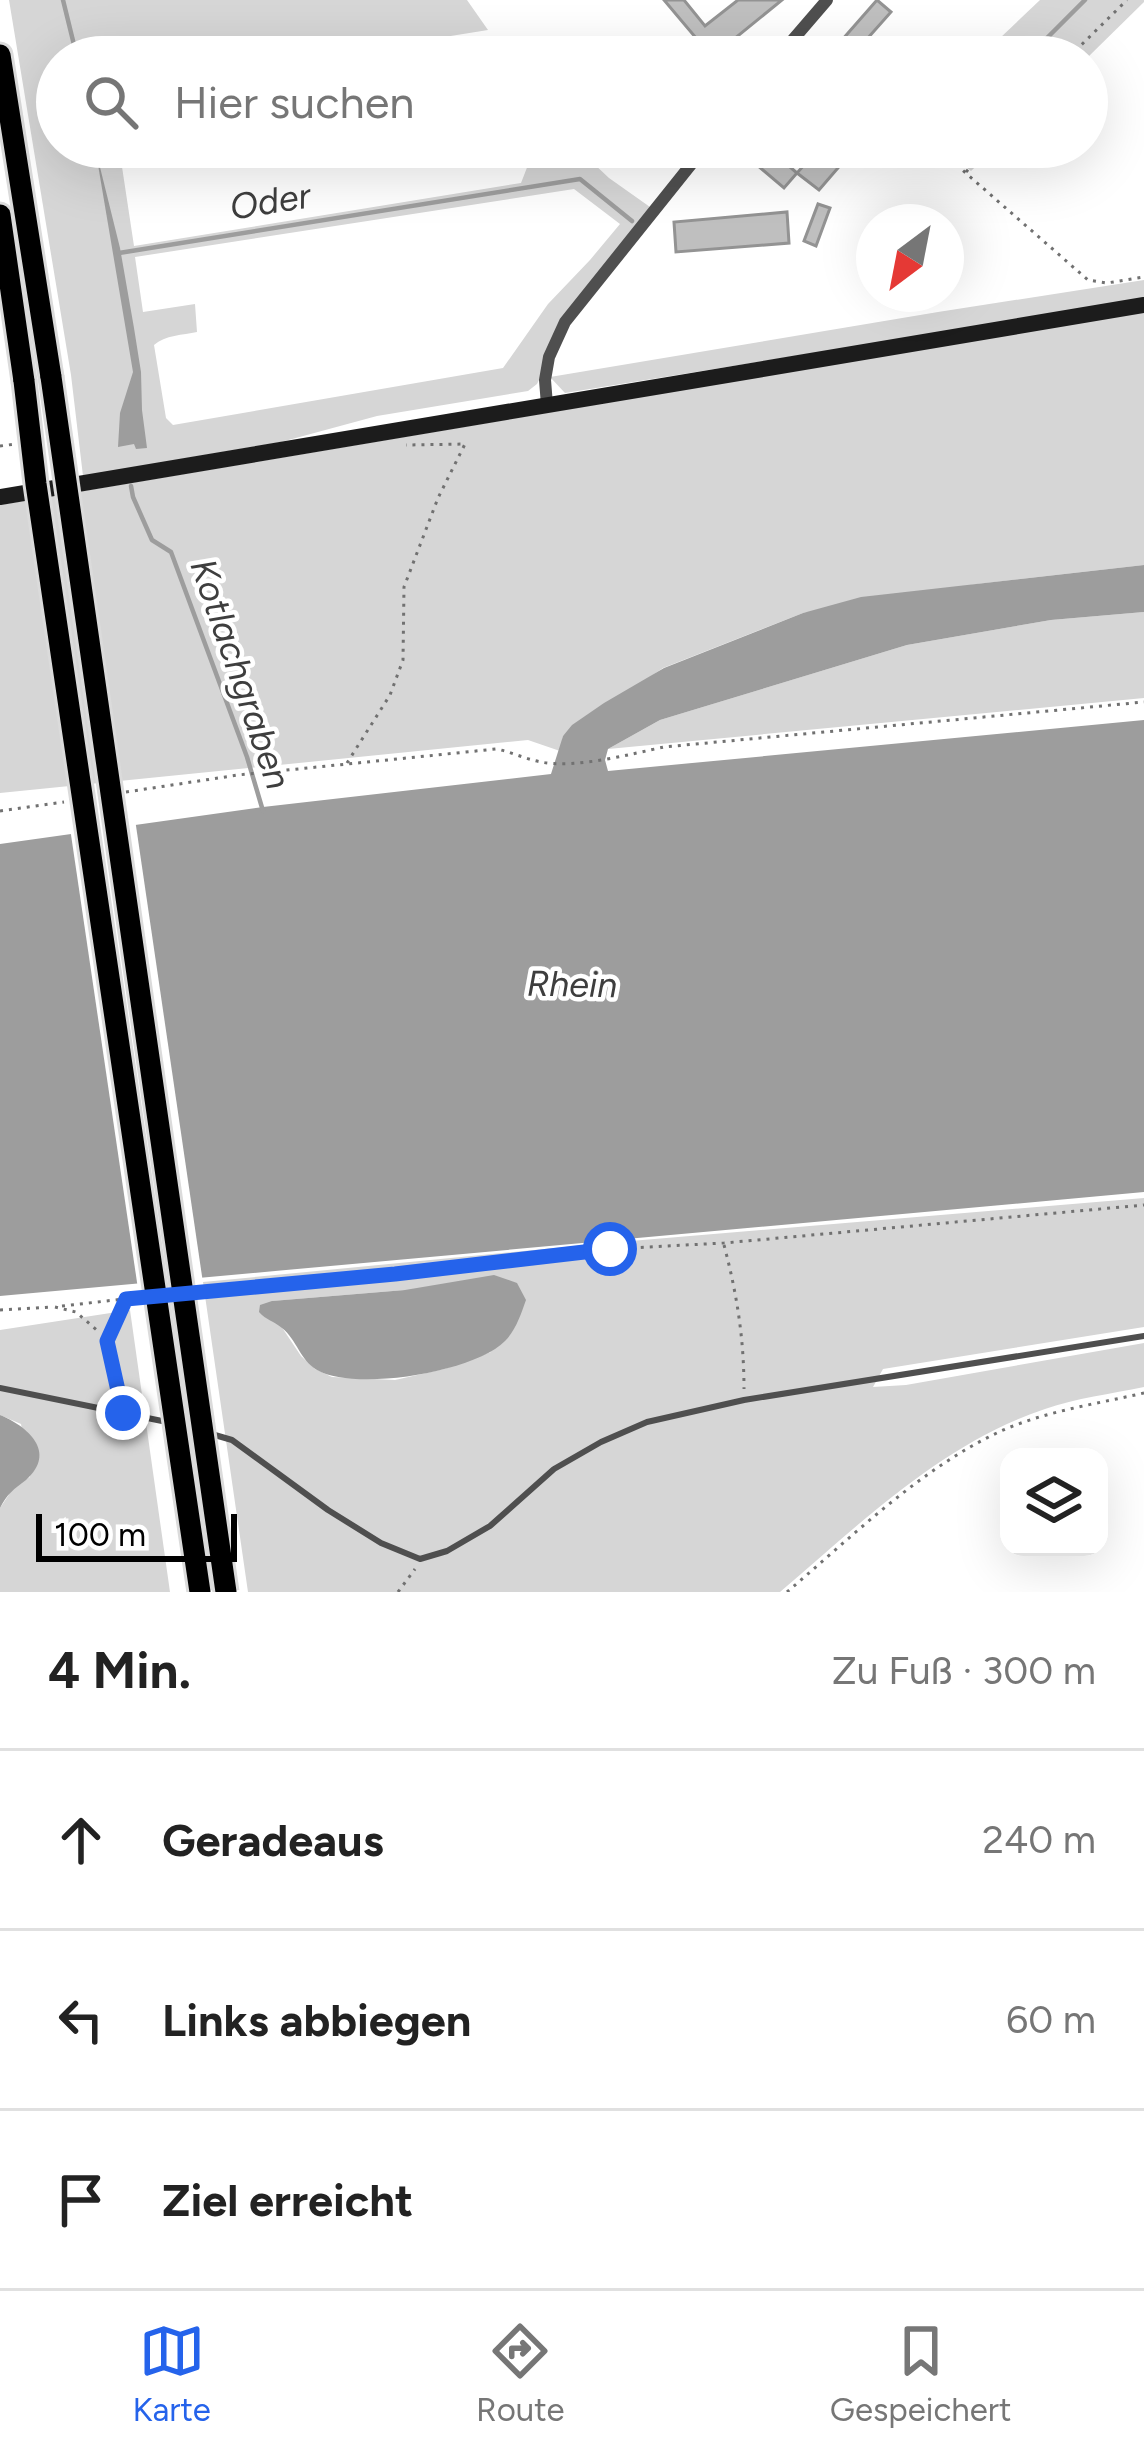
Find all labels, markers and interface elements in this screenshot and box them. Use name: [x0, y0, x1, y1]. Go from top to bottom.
search box: [36, 36, 1108, 168]
icon: search: [78, 69, 144, 135]
text: Hier suchen: [174, 75, 414, 129]
water label: Oder: [227, 173, 315, 229]
north arrow: [856, 204, 964, 312]
water label: Kotlachgraben: [181, 553, 301, 795]
water label: Rhein: [526, 962, 618, 1006]
route start: [583, 1222, 637, 1276]
route end: [96, 1386, 150, 1440]
map controls: [1000, 1448, 1108, 1556]
button: layers: [1000, 1448, 1108, 1556]
scale bar: [36, 1508, 237, 1561]
text: 100 m: [54, 1515, 146, 1554]
text: 4 Min.: [48, 1640, 191, 1701]
text: Zu Fuß · 300 m: [832, 1647, 1096, 1694]
icon: ahead: [48, 1807, 114, 1873]
text: Geradeaus: [162, 1813, 384, 1867]
text: 240 m: [982, 1816, 1096, 1863]
icon: left: [48, 1987, 114, 2053]
text: Links abbiegen: [162, 1993, 471, 2047]
text: 60 m: [1006, 1996, 1096, 2043]
icon: arrive: [48, 2167, 114, 2233]
text: Ziel erreicht: [162, 2173, 413, 2227]
tab: Karte: [133, 2318, 211, 2429]
tab: Route: [476, 2318, 565, 2429]
tab: Gespeichert: [830, 2318, 1011, 2429]

